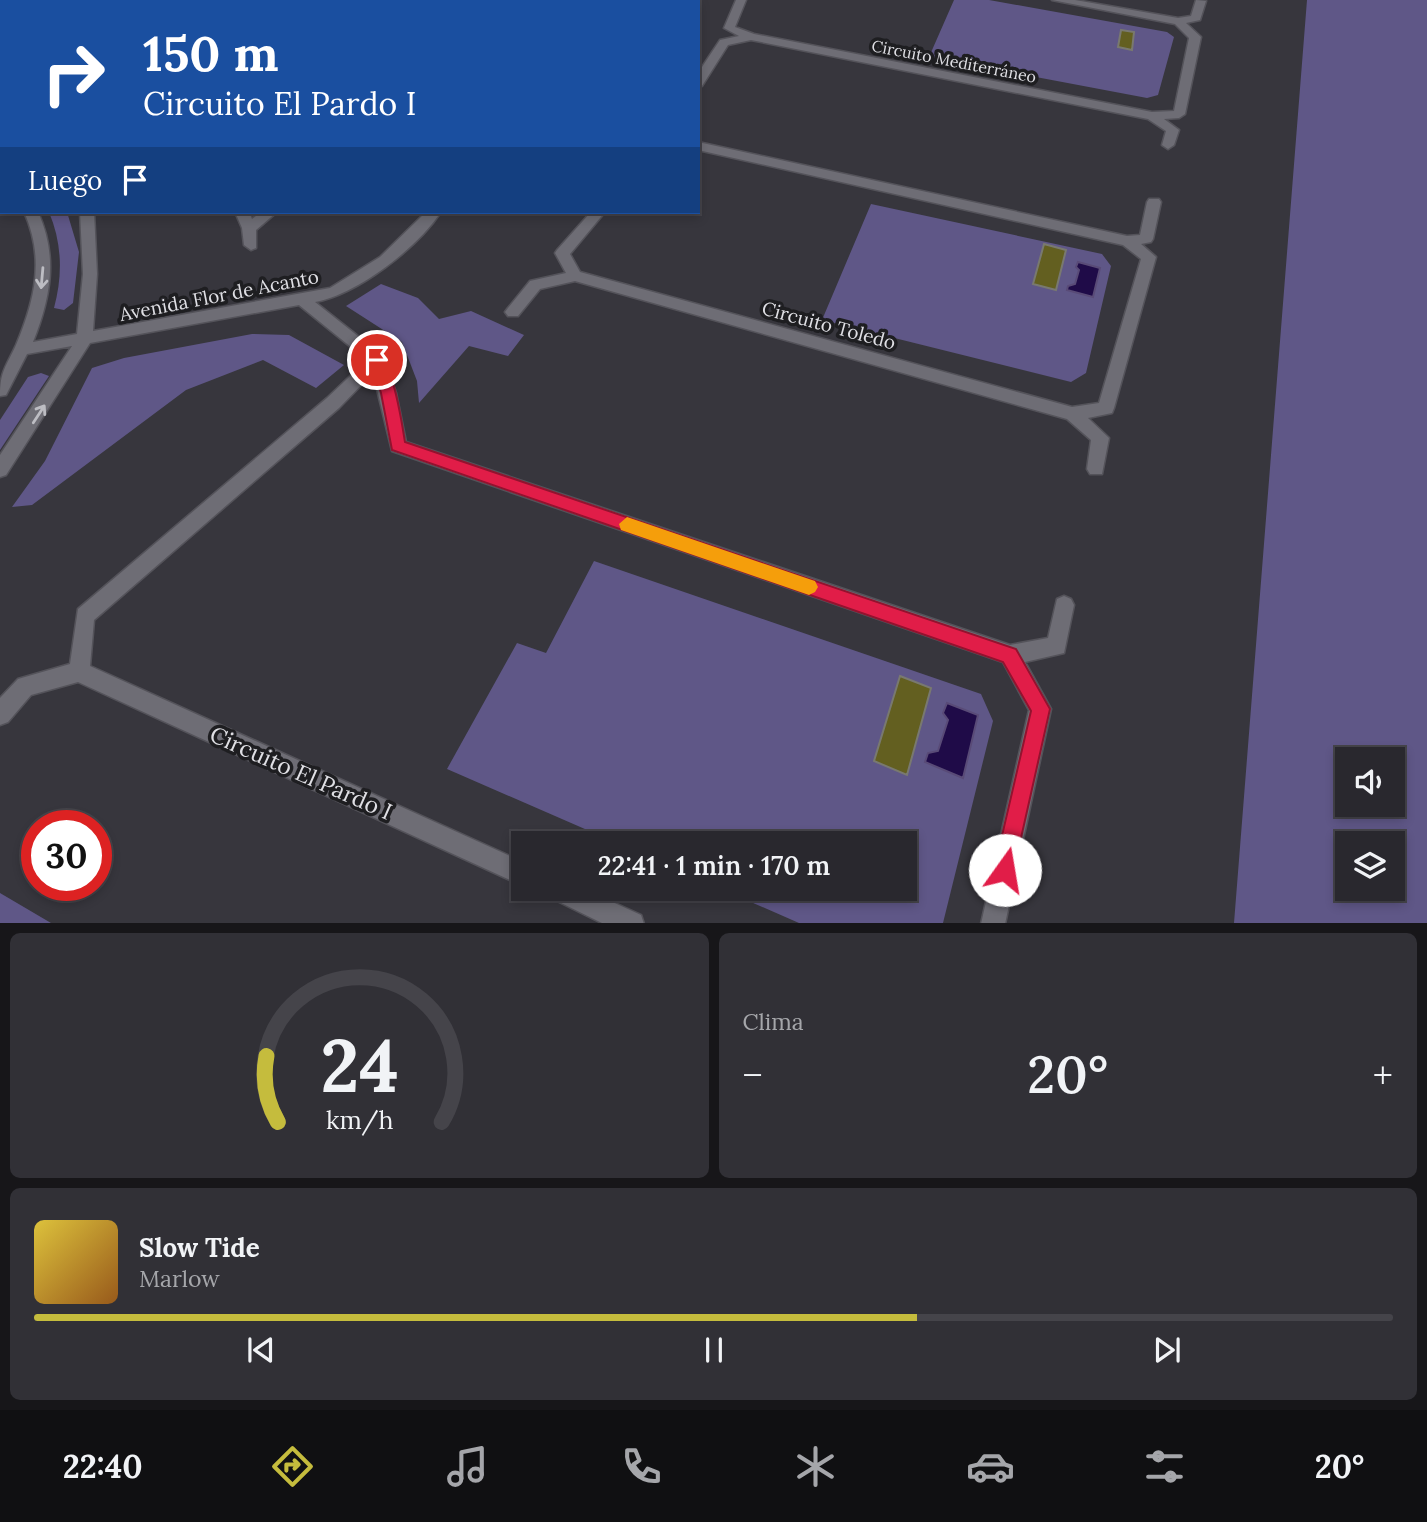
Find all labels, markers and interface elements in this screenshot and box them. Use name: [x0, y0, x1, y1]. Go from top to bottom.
text: 150 m: [143, 22, 279, 84]
icon: right: [28, 28, 119, 119]
street label: Circuito Mediterráneo: [870, 35, 1038, 87]
text: Circuito El Pardo I: [143, 83, 416, 124]
icon: arrive: [116, 161, 154, 199]
text: Luego: [28, 164, 102, 197]
street label: Avenida Flor de Acanto: [116, 264, 321, 326]
one-way arrow: [35, 266, 48, 289]
street label: Circuito Toledo: [760, 296, 898, 354]
pin: [347, 330, 407, 390]
icon: arrive: [358, 341, 396, 379]
one-way arrow: [32, 404, 46, 424]
street label: Circuito El Pardo I: [206, 719, 397, 826]
map controls: [1335, 747, 1405, 901]
button: sound: [1335, 747, 1405, 817]
speed limit sign: 30: [21, 810, 112, 901]
button: layers: [1335, 831, 1405, 901]
position arrow: [968, 833, 1042, 907]
text: 22:41 · 1 min · 170 m: [598, 849, 830, 882]
text: Clima: [743, 1007, 804, 1036]
text: 24: [320, 1019, 399, 1112]
text: 20°: [1027, 1041, 1108, 1107]
text: −: [743, 1051, 763, 1099]
text: +: [1373, 1051, 1393, 1099]
text: km/h: [325, 1103, 393, 1135]
text: Slow Tide: [139, 1231, 260, 1264]
text: Marlow: [139, 1264, 220, 1293]
icon: previous: [242, 1331, 280, 1369]
icon: pause: [695, 1331, 733, 1369]
icon: next: [1148, 1331, 1186, 1369]
icon: directions: [268, 1442, 317, 1491]
icon: music: [443, 1442, 492, 1491]
icon: phone: [617, 1442, 666, 1491]
icon: climate: [791, 1442, 840, 1491]
icon: car: [966, 1442, 1015, 1491]
icon: filters: [1140, 1442, 1189, 1491]
text: 22:40: [63, 1446, 143, 1487]
text: 20°: [1315, 1446, 1364, 1487]

